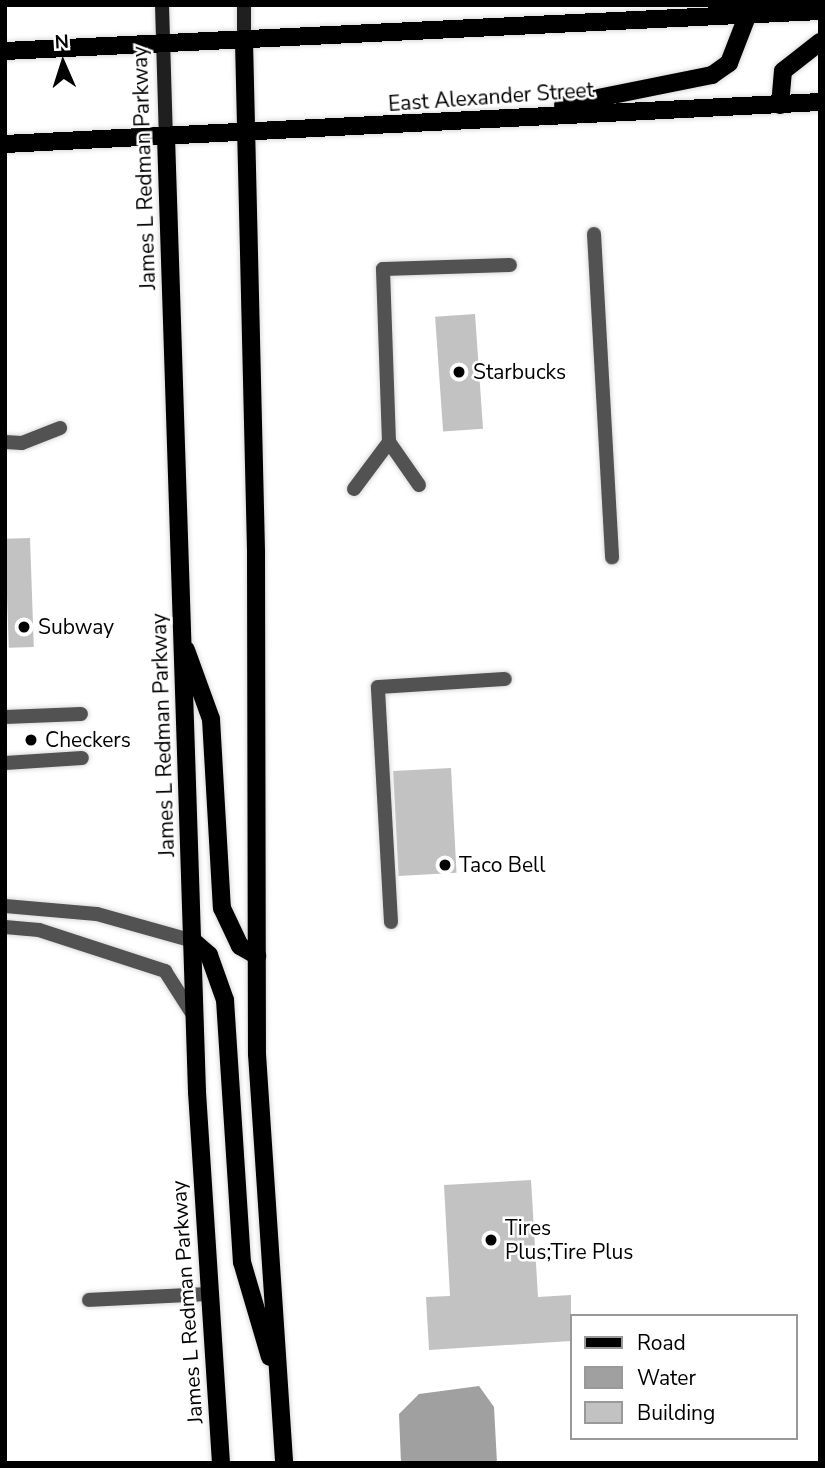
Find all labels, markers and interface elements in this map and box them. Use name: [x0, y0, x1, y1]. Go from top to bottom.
north arrow: [28, 28, 98, 98]
text: N: [54, 29, 70, 55]
street label: James L Redman Parkway: [127, 46, 161, 290]
street label: East Alexander Street: [387, 77, 595, 117]
place label: Starbucks: [473, 359, 566, 385]
marker: Starbucks: [451, 364, 467, 380]
street label: James L Redman Parkway: [146, 613, 180, 857]
place label: Subway: [38, 614, 114, 640]
marker: Subway: [16, 619, 32, 635]
place label: Checkers: [45, 727, 131, 753]
marker: Checkers: [23, 732, 39, 748]
place label: Taco Bell: [459, 852, 546, 878]
marker: Taco Bell: [437, 857, 453, 873]
street label: James L Redman Parkway: [166, 1179, 208, 1425]
place label: Tires Plus;Tire Plus: [505, 1215, 633, 1265]
marker: Tires Plus;Tire Plus: [483, 1232, 499, 1248]
legend: [570, 1314, 797, 1440]
text: Road: [637, 1329, 686, 1357]
text: Water: [637, 1364, 696, 1392]
text: Building: [637, 1399, 715, 1427]

